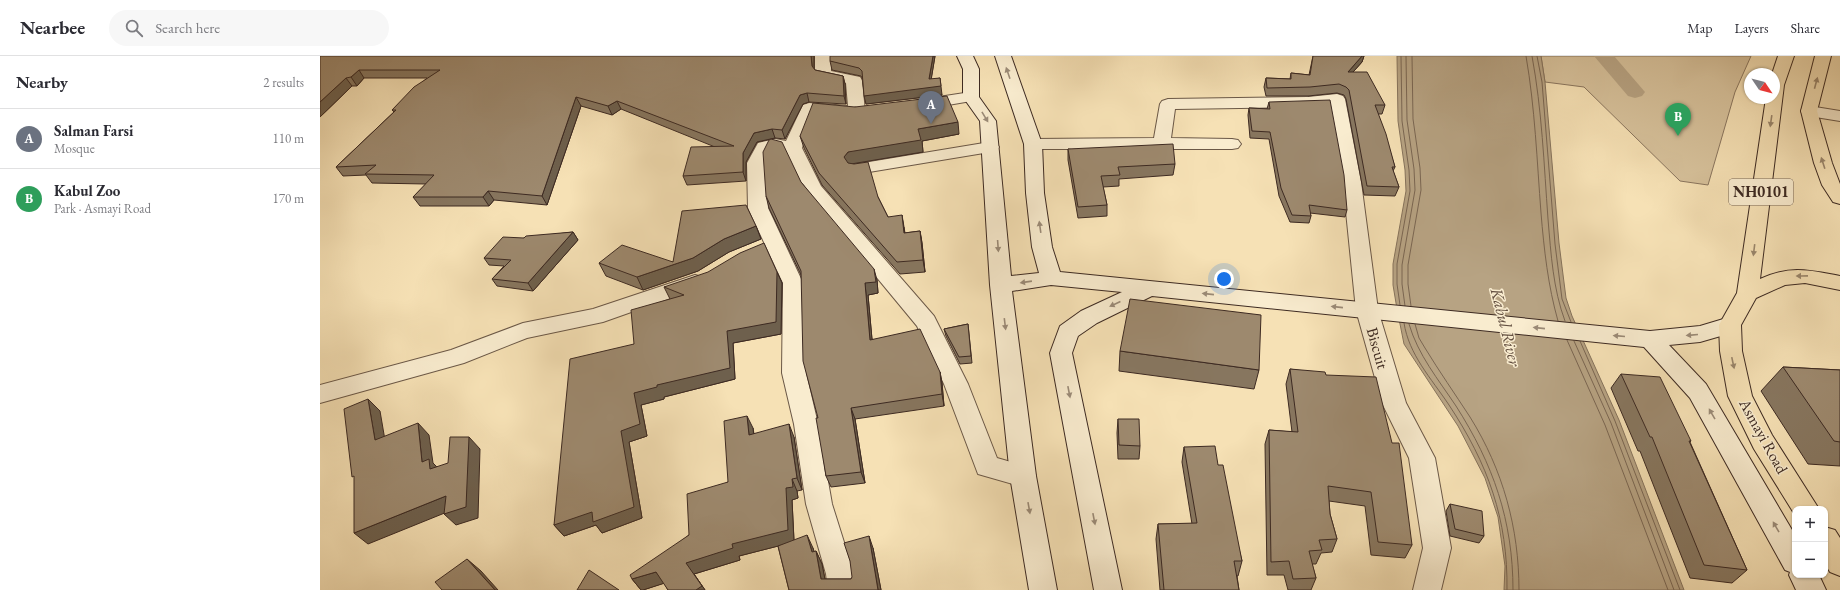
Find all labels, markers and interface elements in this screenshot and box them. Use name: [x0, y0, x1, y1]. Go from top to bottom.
search box: [109, 10, 389, 46]
text: Nearbee: [20, 15, 85, 40]
icon: search: [123, 17, 145, 39]
text: Search here: [155, 18, 220, 37]
text: Map: [1687, 19, 1712, 37]
text: Layers: [1734, 19, 1769, 37]
text: Share: [1791, 19, 1820, 37]
one-way arrow: [1005, 67, 1011, 79]
north arrow: [1744, 68, 1780, 104]
text: Nearby: [16, 71, 68, 93]
text: 2 results: [263, 74, 304, 91]
one-way arrow: [1813, 77, 1819, 89]
pin: A: [918, 91, 944, 124]
pin: B: [1665, 103, 1691, 136]
one-way arrow: [981, 111, 988, 123]
one-way arrow: [1768, 115, 1774, 127]
text: Salman Farsi: [54, 121, 133, 140]
text: A: [24, 130, 34, 147]
text: 110 m: [273, 130, 304, 147]
text: Mosque: [54, 140, 95, 157]
one-way arrow: [1820, 157, 1826, 169]
road number: NH0101: [1729, 179, 1793, 205]
text: Kabul Zoo: [54, 181, 120, 200]
text: B: [25, 190, 33, 207]
text: 170 m: [273, 190, 304, 207]
text: Park · Asmayi Road: [54, 200, 151, 217]
one-way arrow: [1037, 221, 1043, 233]
one-way arrow: [994, 240, 1001, 252]
one-way arrow: [1751, 244, 1757, 256]
your location: [1214, 269, 1234, 289]
one-way arrow: [1796, 273, 1808, 280]
one-way arrow: [1020, 279, 1032, 285]
water label: Kabul River: [1485, 285, 1527, 370]
one-way arrow: [1202, 290, 1214, 297]
one-way arrow: [1110, 301, 1121, 307]
one-way arrow: [1331, 304, 1343, 310]
one-way arrow: [1002, 318, 1008, 330]
street label: Biscuit: [1362, 325, 1393, 371]
one-way arrow: [1533, 325, 1545, 332]
one-way arrow: [1686, 331, 1698, 338]
one-way arrow: [1613, 333, 1625, 340]
one-way arrow: [1731, 357, 1737, 369]
one-way arrow: [1066, 385, 1072, 398]
street label: Asmayi Road: [1734, 394, 1793, 478]
one-way arrow: [1708, 408, 1715, 420]
one-way arrow: [1026, 502, 1032, 514]
map controls: [1792, 506, 1828, 578]
button: +: [1792, 506, 1828, 542]
one-way arrow: [1091, 513, 1097, 525]
one-way arrow: [1772, 521, 1779, 533]
button: −: [1792, 542, 1828, 578]

